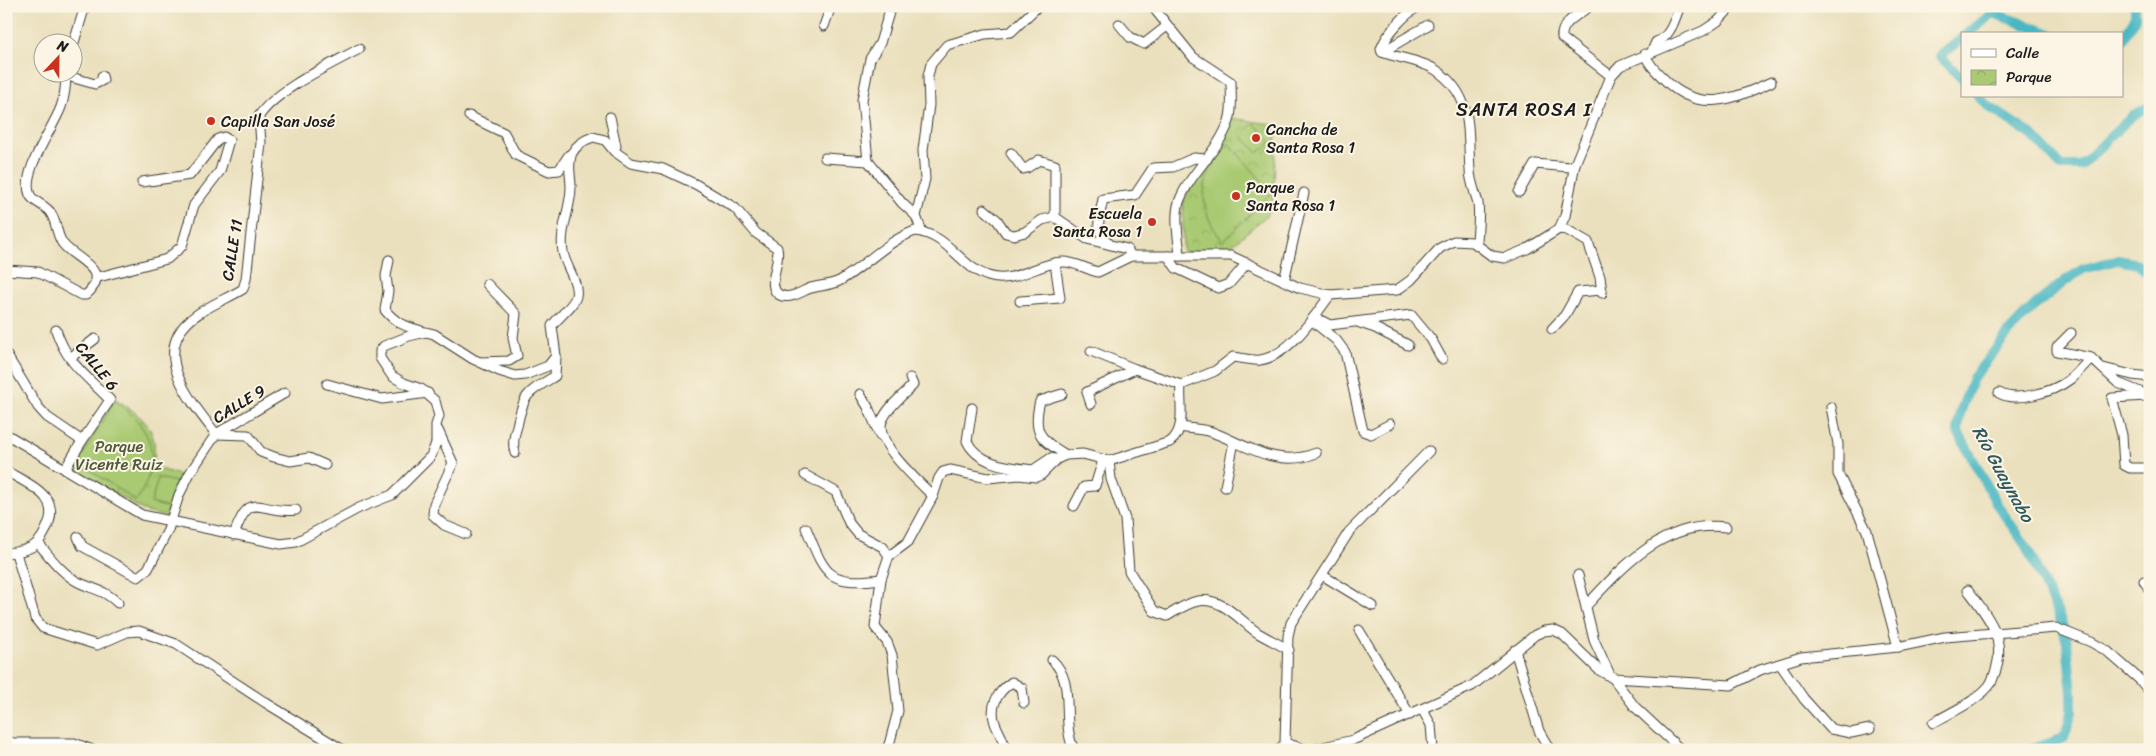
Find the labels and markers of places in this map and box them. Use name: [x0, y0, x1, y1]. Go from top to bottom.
place label: Capilla San José: [221, 107, 335, 136]
marker: Capilla San José: [205, 115, 217, 127]
place label: Cancha de Santa Rosa 1: [1266, 115, 1355, 162]
marker: Cancha de Santa Rosa 1: [1250, 132, 1262, 144]
place label: Parque Santa Rosa 1: [1246, 173, 1335, 220]
marker: Parque Santa Rosa 1: [1230, 190, 1242, 202]
place label: Escuela Santa Rosa 1: [1053, 199, 1142, 246]
marker: Escuela Santa Rosa 1: [1146, 216, 1158, 228]

